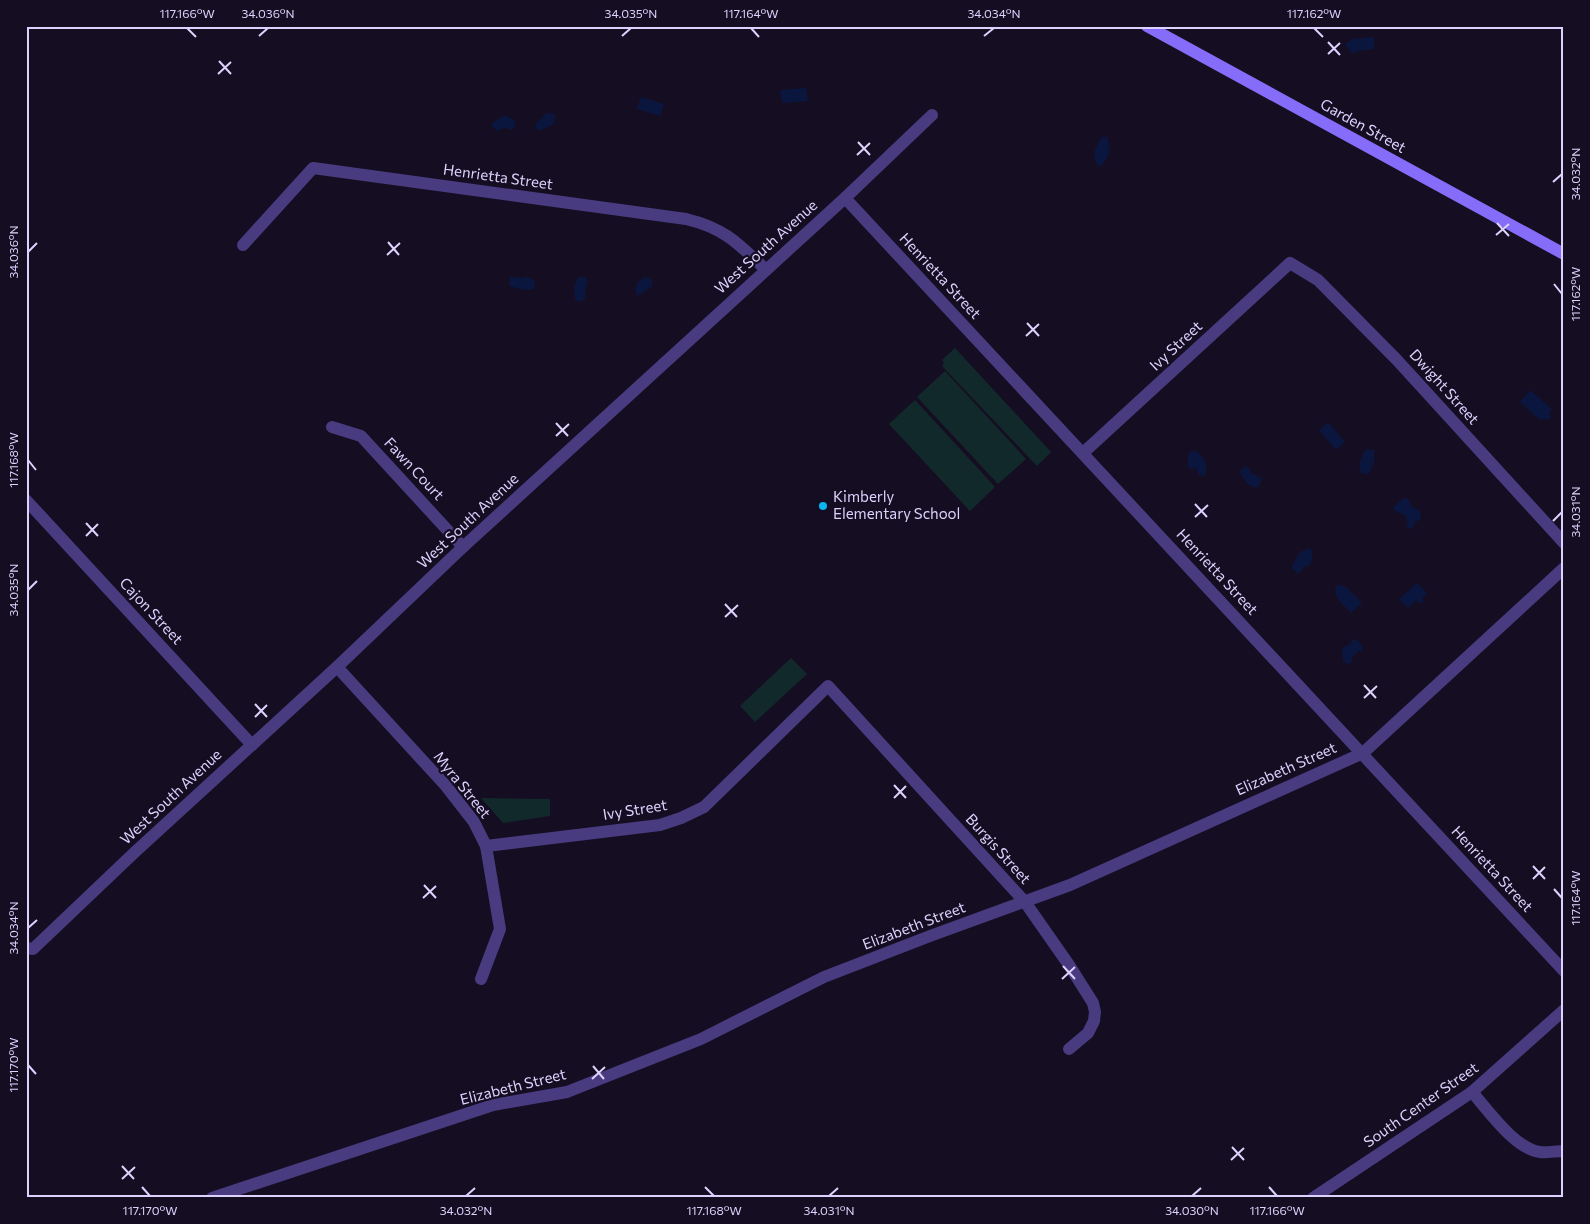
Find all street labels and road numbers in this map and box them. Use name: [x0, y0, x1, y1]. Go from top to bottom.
street label: Garden Street: [1318, 94, 1409, 156]
street label: Henrietta Street: [442, 159, 554, 193]
street label: West South Avenue: [710, 195, 820, 297]
street label: Henrietta Street: [896, 229, 985, 322]
street label: Ivy Street: [1145, 317, 1205, 374]
street label: Dwight Street: [1406, 345, 1483, 428]
street label: Fawn Court: [381, 433, 448, 503]
street label: West South Avenue: [413, 469, 522, 572]
street label: Henrietta Street: [1173, 525, 1262, 618]
street label: Cajon Street: [116, 573, 187, 647]
street label: Elizabeth Street: [1232, 738, 1339, 798]
street label: West South Avenue: [116, 745, 225, 848]
street label: Myra Street: [430, 747, 495, 821]
street label: Ivy Street: [601, 795, 668, 823]
street label: Burgis Street: [963, 810, 1035, 887]
street label: Henrietta Street: [1448, 822, 1537, 915]
street label: Elizabeth Street: [860, 897, 968, 953]
street label: South Center Street: [1360, 1058, 1481, 1150]
street label: Elizabeth Street: [458, 1064, 568, 1108]

